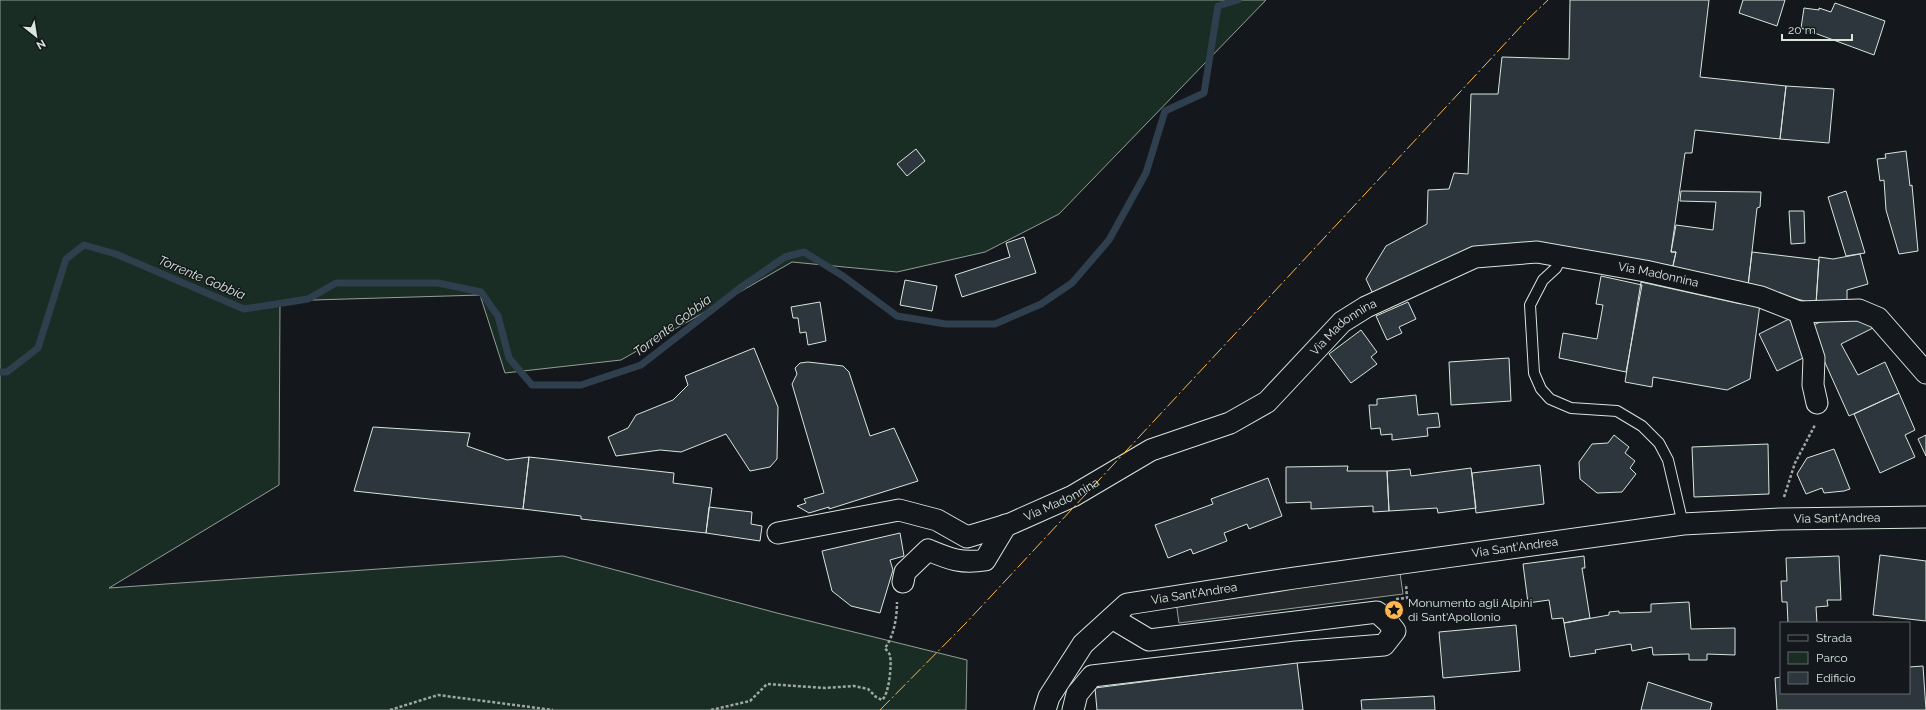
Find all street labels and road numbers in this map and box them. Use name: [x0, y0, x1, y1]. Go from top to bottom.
street label: Via Madonnina: [1617, 259, 1700, 290]
street label: Via Madonnina: [1307, 296, 1379, 358]
street label: Via Madonnina: [1022, 475, 1102, 524]
street label: Via Sant'Andrea: [1793, 511, 1881, 526]
street label: Via Sant'Andrea: [1471, 534, 1559, 560]
street label: Via Sant'Andrea: [1150, 580, 1238, 607]

